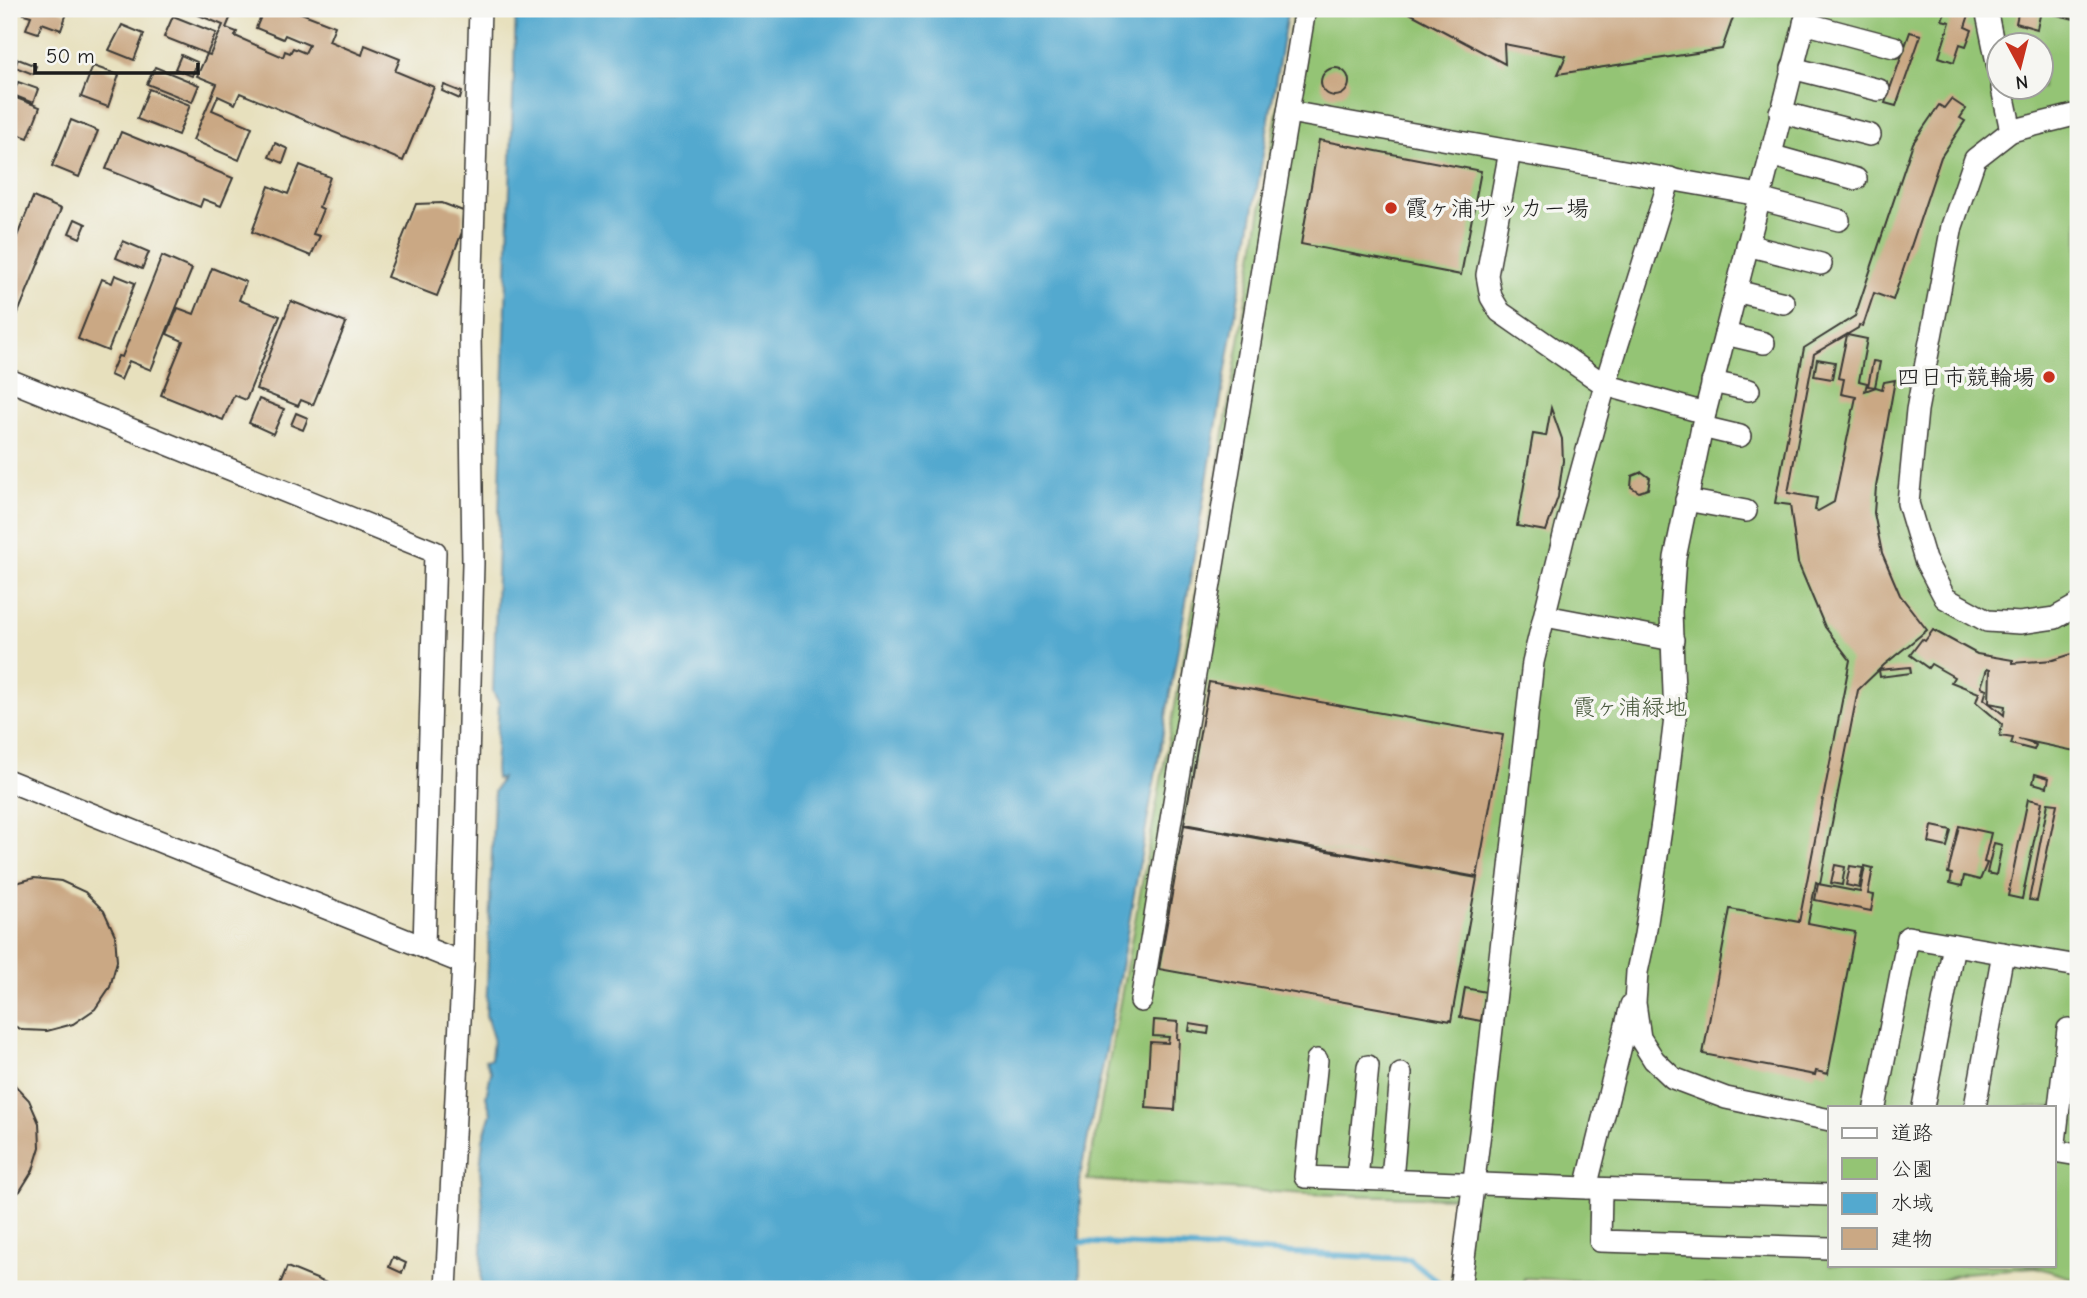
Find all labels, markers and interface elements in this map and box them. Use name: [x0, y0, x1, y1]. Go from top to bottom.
scale bar: [35, 32, 198, 76]
north arrow: [1986, 32, 2056, 102]
text: 50 m: [46, 44, 95, 68]
text: N: [2014, 70, 2029, 94]
place label: 霞ヶ浦サッカー場: [1405, 195, 1589, 222]
marker: 霞ヶ浦サッカー場: [1383, 200, 1399, 216]
place label: 四日市競輪場: [1897, 364, 2035, 391]
marker: 四日市競輪場: [2041, 369, 2057, 385]
park label: 霞ヶ浦緑地: [1573, 694, 1688, 721]
legend: [1828, 1106, 2056, 1266]
text: 道路: [1891, 1121, 1933, 1145]
text: 公園: [1891, 1157, 1933, 1181]
text: 水域: [1891, 1191, 1933, 1215]
text: 建物: [1891, 1227, 1933, 1251]

